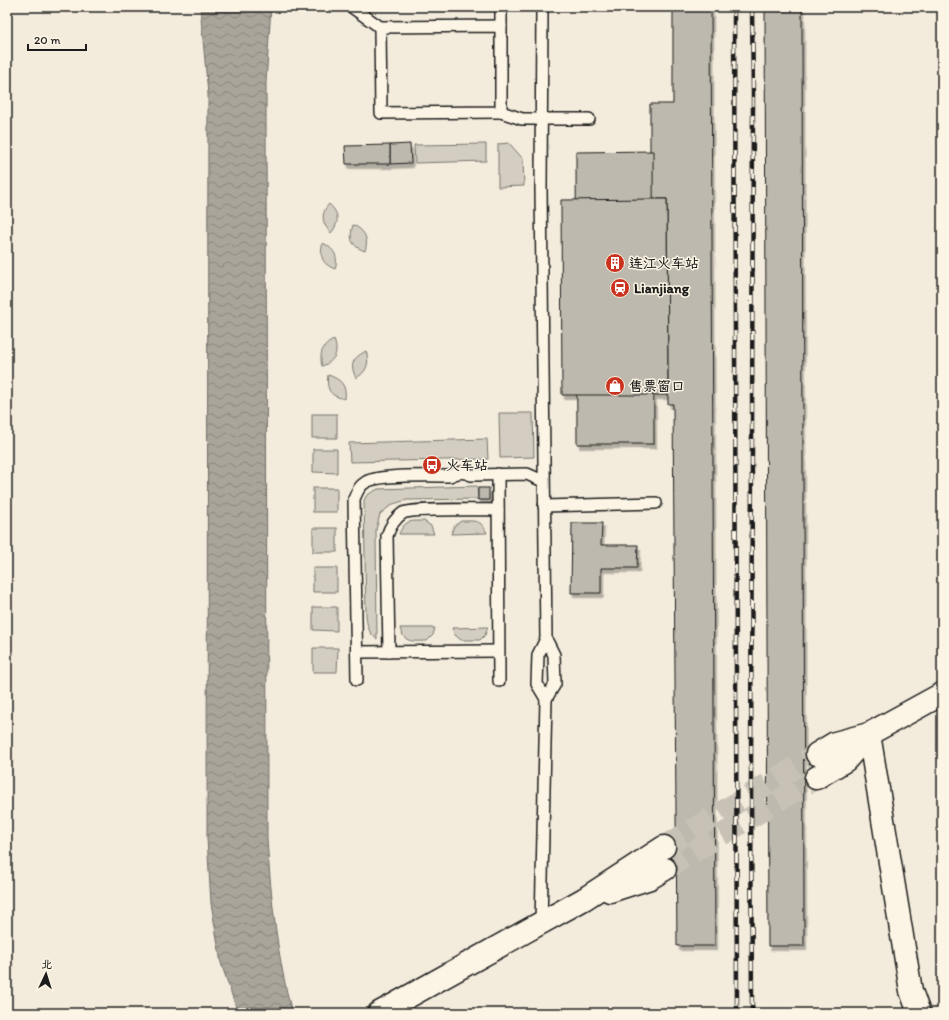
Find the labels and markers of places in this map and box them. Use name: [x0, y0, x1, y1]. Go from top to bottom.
building icon: 连江火车站: [604, 252, 626, 274]
place label: 连江火车站: [629, 255, 699, 272]
station icon: Lianjiang: [609, 277, 631, 299]
place label: Lianjiang: [634, 280, 690, 297]
shop icon: 售票窗口: [604, 375, 626, 397]
place label: 售票窗口: [629, 378, 685, 395]
bus stop icon: 火车站: [421, 454, 443, 476]
place label: 火车站: [446, 457, 488, 474]

